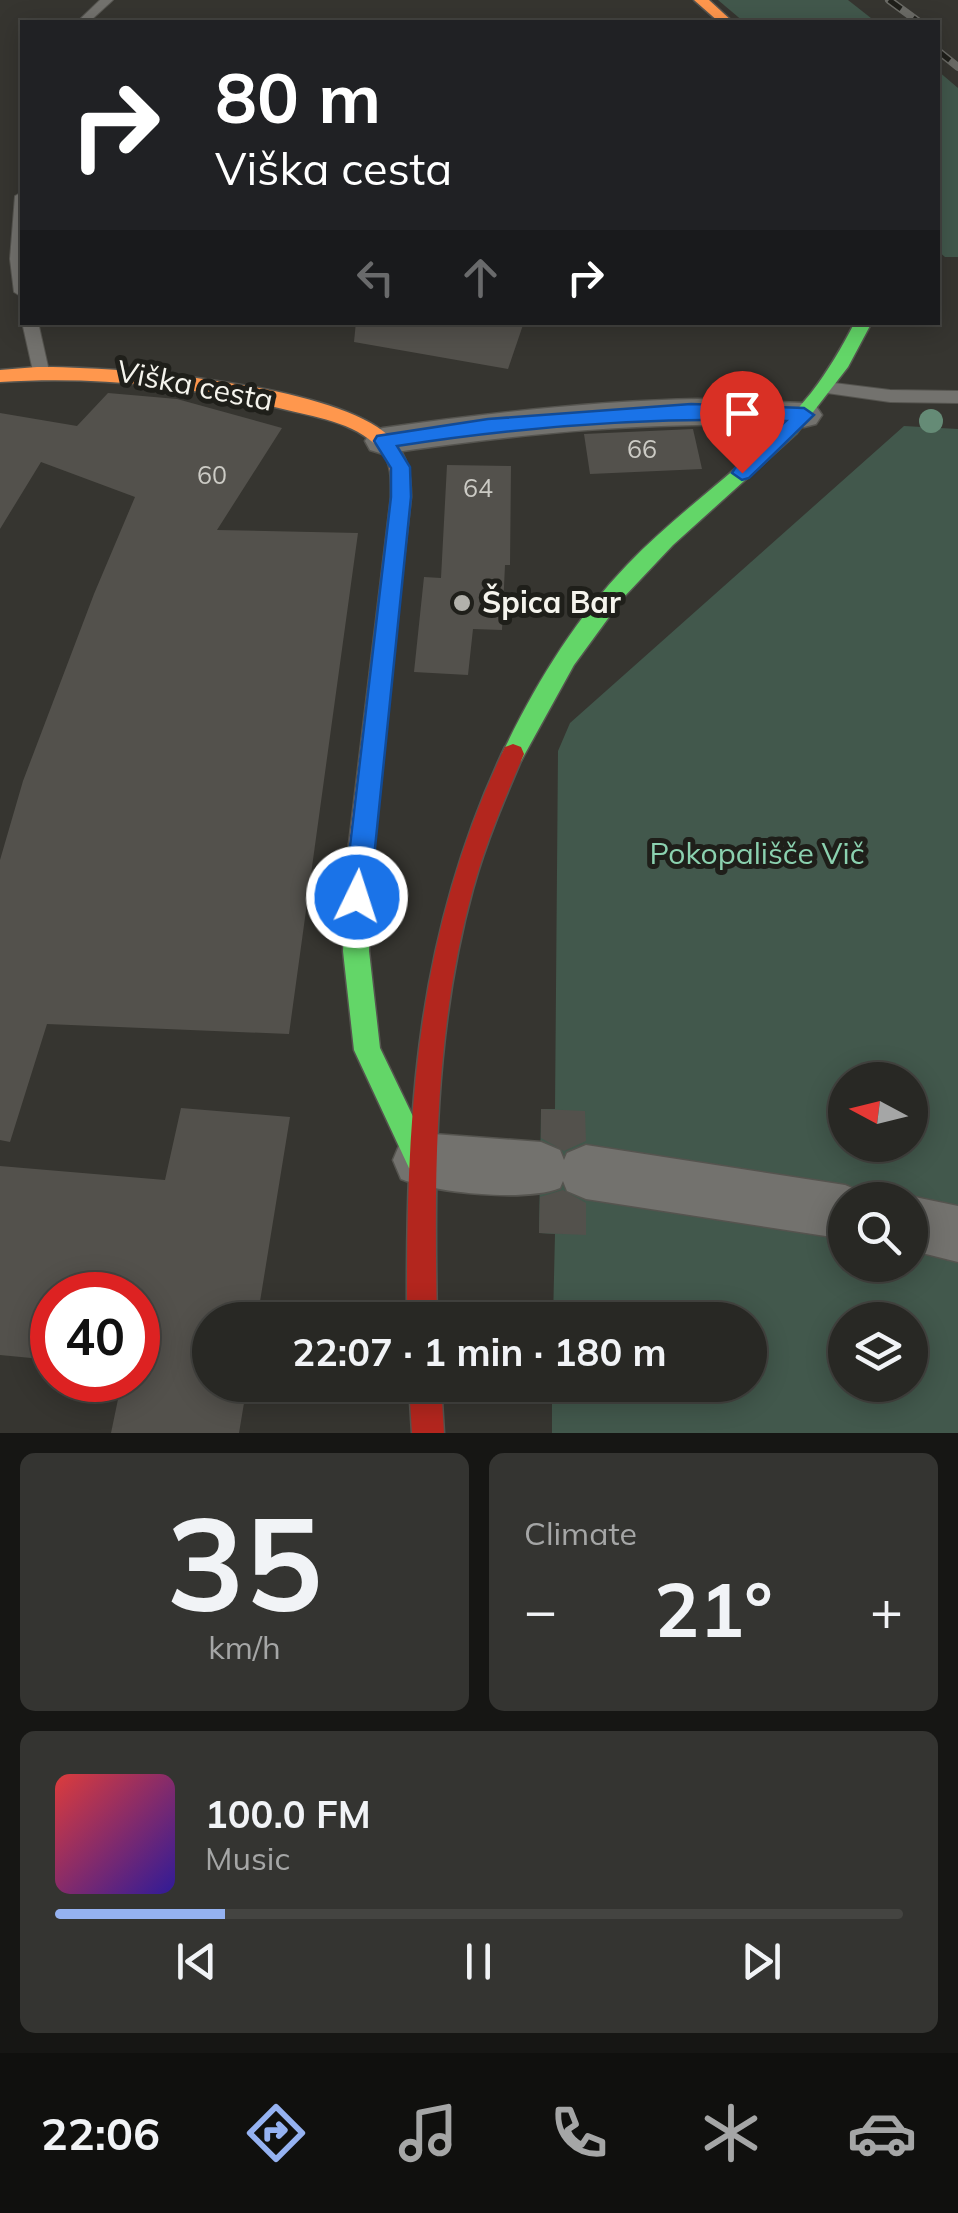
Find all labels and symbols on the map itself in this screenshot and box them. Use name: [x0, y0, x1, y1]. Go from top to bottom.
street label: Viška cesta: [114, 351, 276, 419]
pin: [700, 371, 785, 474]
house number: 66: [627, 433, 657, 464]
house number: 60: [197, 459, 227, 490]
house number: 64: [463, 472, 493, 503]
place label: Špica Bar: [482, 583, 621, 621]
marker: Špica Bar: [451, 592, 473, 614]
park label: Pokopališče Vič: [650, 834, 864, 872]
position arrow: [305, 845, 409, 949]
north arrow: [828, 1062, 928, 1162]
speed limit sign: 40: [30, 1272, 160, 1402]

